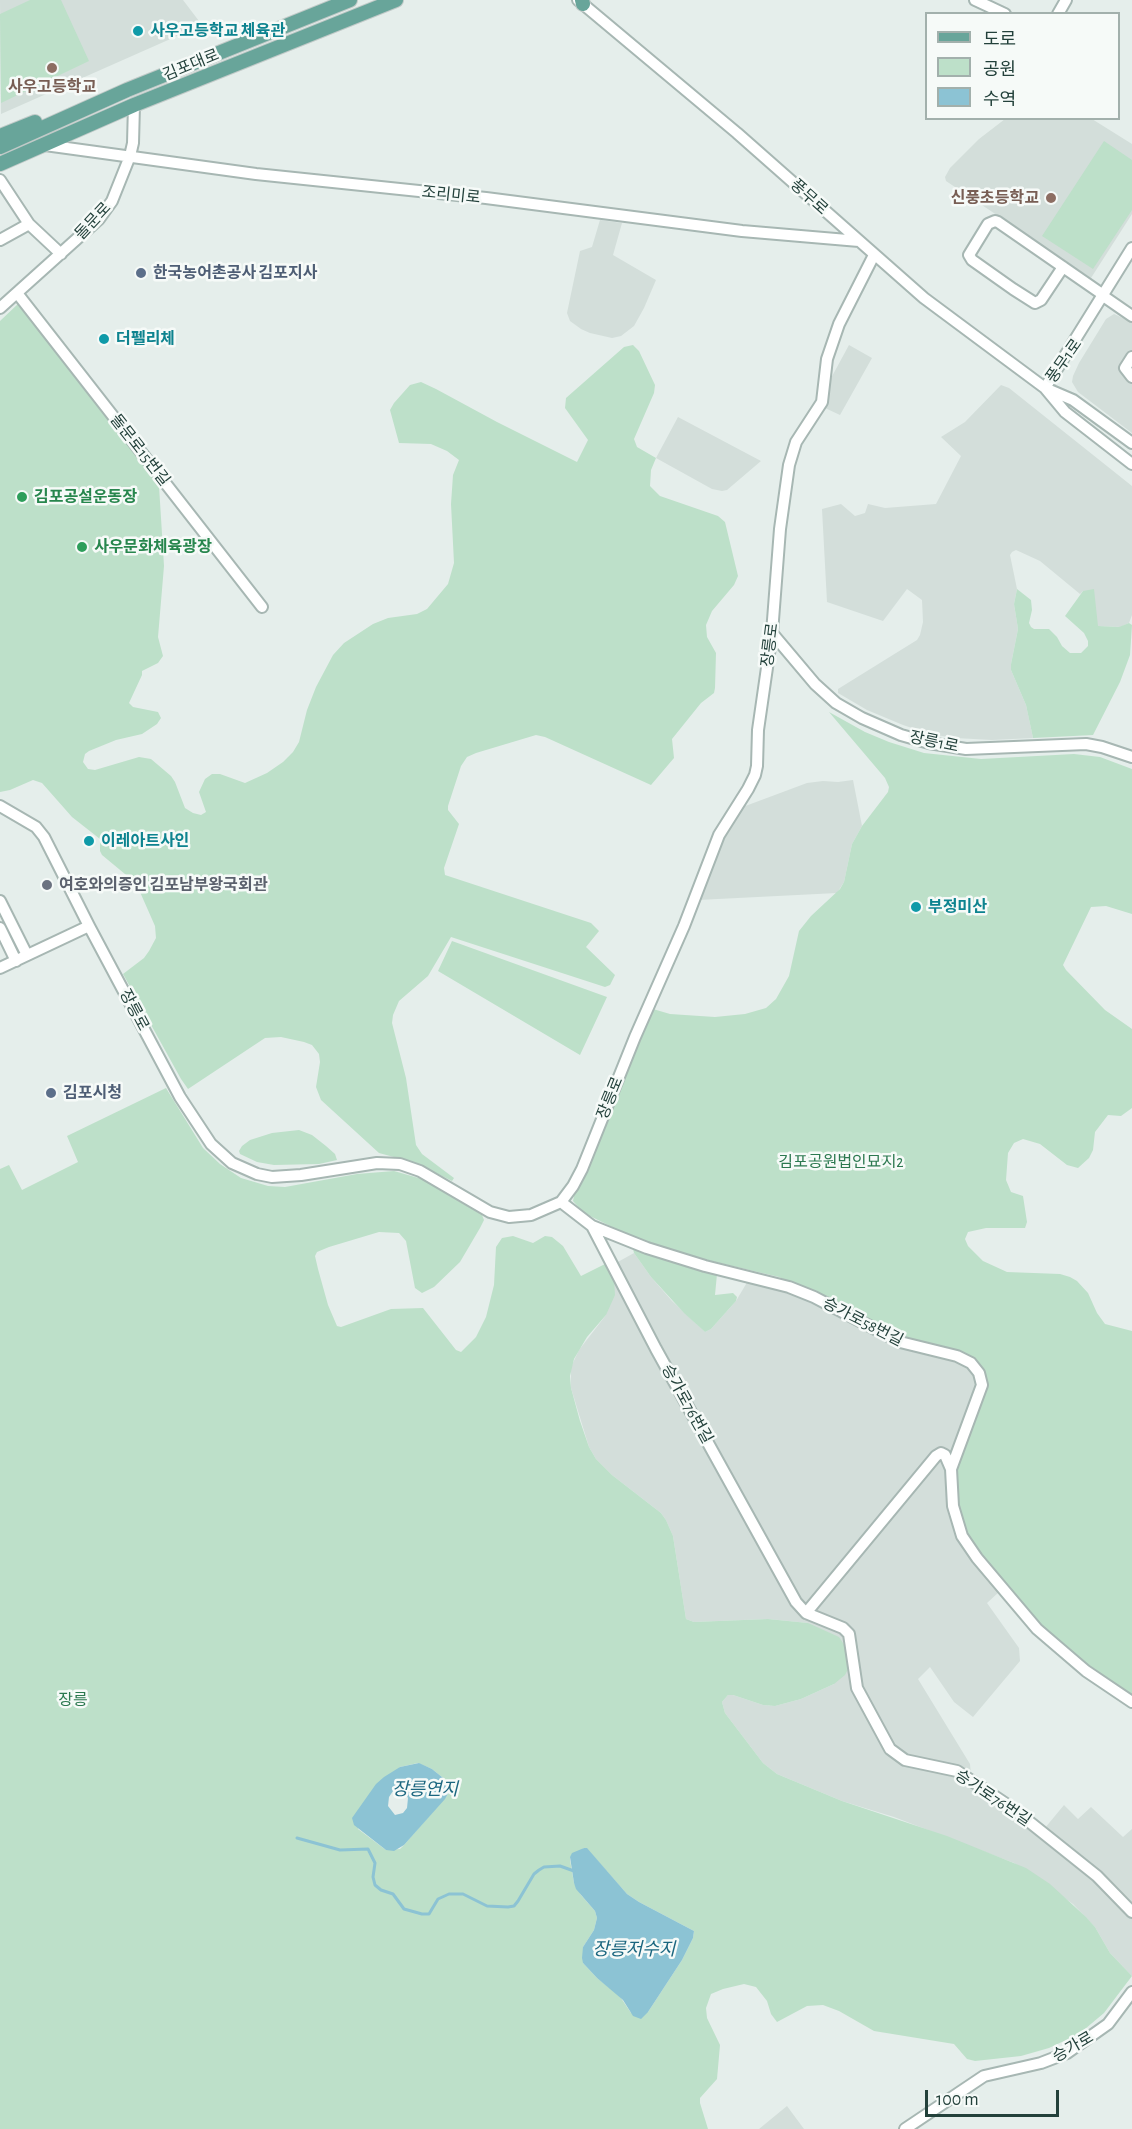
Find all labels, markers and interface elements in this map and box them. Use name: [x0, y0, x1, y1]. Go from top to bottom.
legend: [925, 12, 1120, 120]
place label: 사우고등학교 체육관: [150, 21, 285, 41]
marker: 사우고등학교 체육관: [131, 24, 145, 38]
text: 도로: [983, 31, 1016, 49]
street label: 김포대로: [160, 45, 222, 85]
marker: 사우고등학교: [45, 61, 59, 75]
text: 공원: [983, 61, 1016, 79]
place label: 사우고등학교: [8, 77, 96, 97]
text: 수역: [983, 91, 1016, 109]
street label: 풍무로: [786, 175, 832, 219]
street label: 조리미로: [421, 182, 481, 208]
place label: 신풍초등학교: [951, 188, 1039, 208]
marker: 신풍초등학교: [1044, 191, 1058, 205]
street label: 돌문로: [71, 198, 115, 244]
place label: 한국농어촌공사 김포지사: [153, 263, 317, 283]
marker: 한국농어촌공사 김포지사: [134, 266, 148, 280]
place label: 더펠리체: [116, 329, 175, 349]
marker: 더펠리체: [97, 332, 111, 346]
street label: 풍무1로: [1042, 335, 1086, 387]
street label: 돌문로15번길: [106, 410, 174, 490]
place label: 김포공설운동장: [34, 487, 137, 507]
marker: 김포공설운동장: [15, 490, 29, 504]
place label: 사우문화체육광장: [94, 537, 212, 557]
marker: 사우문화체육광장: [75, 540, 89, 554]
street label: 장릉로: [758, 622, 782, 668]
street label: 장릉1로: [908, 727, 960, 757]
place label: 이레아트사인: [101, 831, 189, 851]
marker: 이레아트사인: [82, 834, 96, 848]
place label: 여호와의증인 김포남부왕국회관: [59, 875, 267, 895]
marker: 여호와의증인 김포남부왕국회관: [40, 878, 54, 892]
place label: 부정미산: [928, 897, 987, 917]
marker: 부정미산: [909, 900, 923, 914]
street label: 장릉로: [115, 986, 153, 1034]
street label: 장릉로: [593, 1074, 627, 1122]
place label: 김포시청: [63, 1083, 122, 1103]
marker: 김포시청: [44, 1086, 58, 1100]
park label: 김포공원법인묘지2: [778, 1152, 904, 1172]
street label: 승가로58번길: [819, 1293, 907, 1351]
street label: 승가로76번길: [657, 1361, 717, 1447]
park label: 장릉: [58, 1690, 88, 1710]
street label: 승가로76번길: [951, 1765, 1035, 1831]
water label: 장릉연지: [392, 1779, 458, 1801]
water label: 장릉저수지: [593, 1939, 675, 1961]
street label: 승가로: [1049, 2028, 1097, 2066]
scale bar: [928, 2078, 1062, 2116]
text: 100 m: [936, 2091, 979, 2109]

